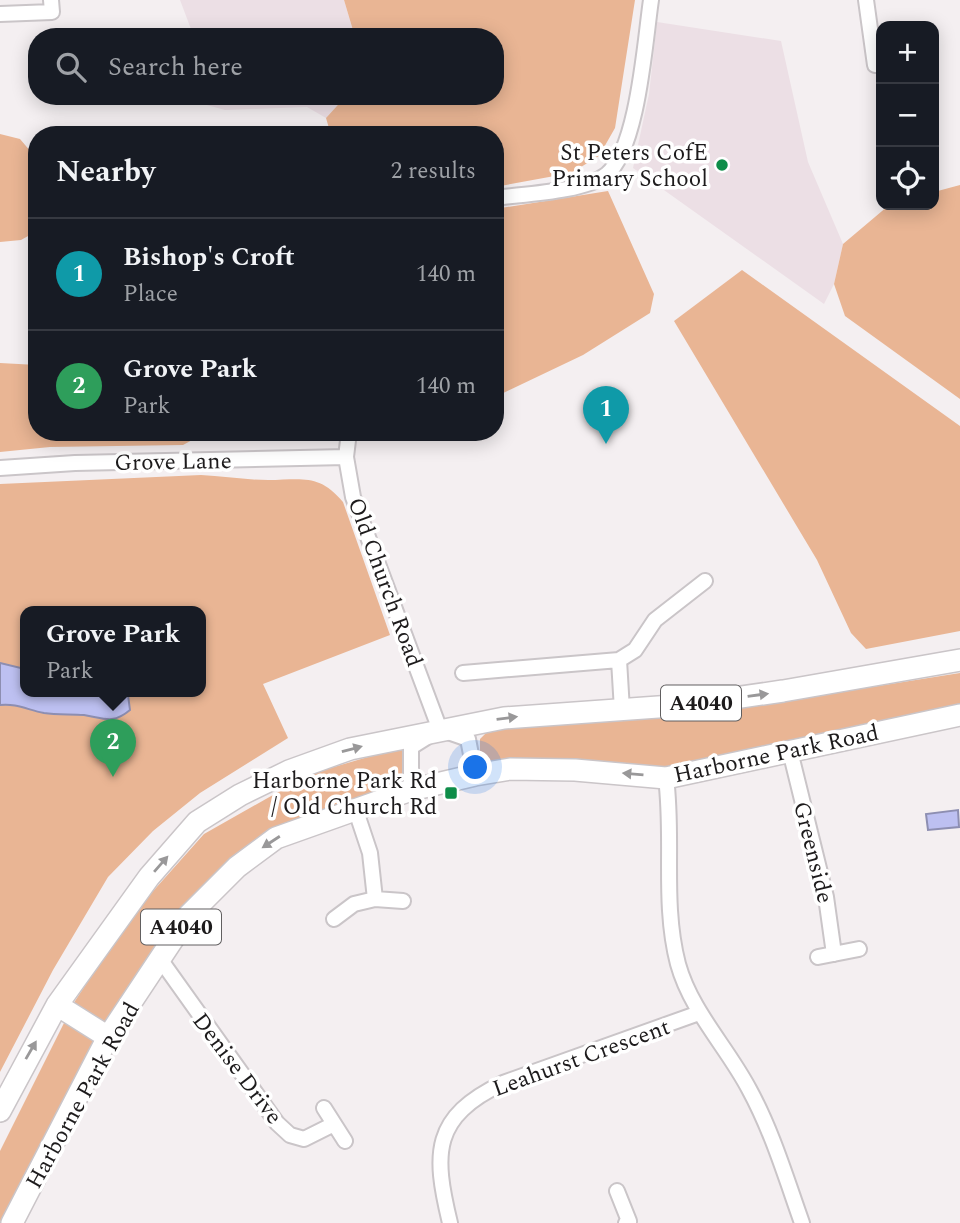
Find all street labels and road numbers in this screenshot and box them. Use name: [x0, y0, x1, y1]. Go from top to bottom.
street label: Grove Lane: [114, 444, 232, 481]
street label: Old Church Road: [338, 493, 432, 672]
road number: A4040: [661, 686, 741, 720]
street label: Harborne Park Road: [671, 716, 882, 793]
street label: Greenside: [783, 798, 842, 907]
road number: A4040: [141, 909, 221, 944]
street label: Harborne Park Road: [17, 996, 149, 1196]
street label: Denise Drive: [183, 1005, 291, 1132]
street label: Leahurst Crescent: [488, 1010, 675, 1107]

